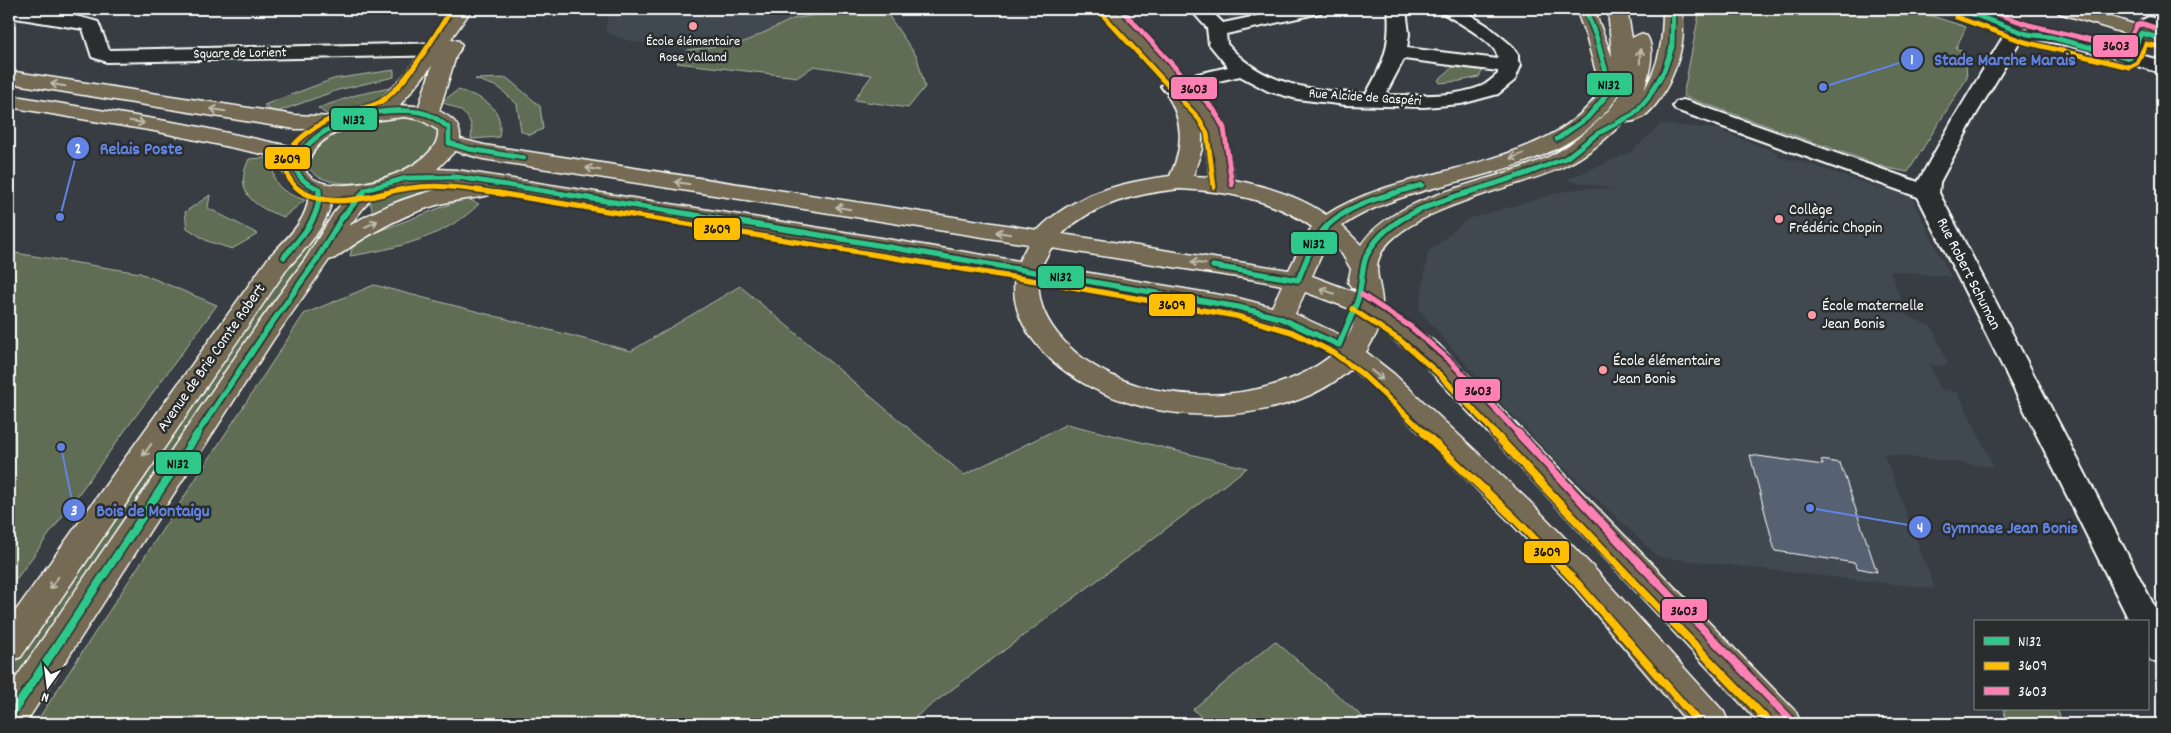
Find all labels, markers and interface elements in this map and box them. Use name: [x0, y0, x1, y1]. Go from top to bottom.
marker: École élémentaire Rose Valland: [687, 20, 699, 32]
place label: École élémentaire Rose Valland: [646, 32, 740, 68]
line badge: 3603: [2092, 34, 2139, 58]
text: 3603: [2103, 37, 2129, 57]
callout: Stade Marche Marais: [1899, 42, 2086, 75]
street label: Square de Lorient: [193, 43, 287, 65]
one-way arrow: [1636, 48, 1645, 64]
text: Stade Marche Marais: [1934, 49, 2076, 74]
text: 1: [1910, 50, 1914, 72]
line badge: N132: [1586, 72, 1633, 96]
line badge: 3603: [1170, 76, 1218, 100]
text: N132: [1598, 76, 1620, 96]
one-way arrow: [50, 80, 66, 90]
text: 3603: [1181, 80, 1207, 100]
street label: Rue Alcide de Gaspéri: [1308, 84, 1423, 112]
one-way arrow: [211, 104, 227, 114]
line badge: N132: [330, 107, 378, 131]
text: N132: [343, 111, 365, 131]
one-way arrow: [128, 117, 144, 127]
callout: Relais Poste: [65, 131, 193, 164]
text: Relais Poste: [100, 138, 182, 163]
text: 2: [75, 139, 81, 161]
line badge: 3609: [264, 146, 311, 170]
text: 3609: [273, 150, 301, 170]
one-way arrow: [1509, 152, 1525, 161]
one-way arrow: [585, 163, 601, 173]
one-way arrow: [674, 177, 690, 187]
place label: Collège Frédéric Chopin: [1789, 199, 1882, 240]
one-way arrow: [835, 203, 851, 213]
marker: Collège Frédéric Chopin: [1773, 213, 1785, 225]
street label: Rue Robert Schuman: [1930, 214, 2006, 334]
line badge: 3609: [693, 217, 741, 241]
one-way arrow: [363, 219, 378, 228]
text: 3609: [703, 220, 731, 240]
one-way arrow: [996, 228, 1012, 238]
line badge: N132: [1290, 231, 1338, 255]
text: N132: [1303, 235, 1325, 255]
one-way arrow: [1191, 258, 1207, 268]
line badge: N132: [1037, 265, 1085, 289]
text: N132: [1050, 268, 1072, 288]
street label: Avenue de Brie Comte Robert: [152, 279, 272, 437]
one-way arrow: [1320, 286, 1336, 295]
line badge: 3609: [1148, 293, 1196, 317]
place label: École maternelle Jean Bonis: [1822, 295, 1924, 336]
text: 3609: [1158, 296, 1186, 316]
marker: École maternelle Jean Bonis: [1806, 309, 1818, 321]
place label: École élémentaire Jean Bonis: [1613, 350, 1721, 391]
marker: École élémentaire Jean Bonis: [1597, 364, 1609, 376]
one-way arrow: [1370, 370, 1383, 381]
line badge: 3603: [1454, 378, 1501, 402]
text: 3603: [1465, 382, 1491, 402]
one-way arrow: [142, 443, 152, 457]
line badge: N132: [155, 451, 202, 475]
text: N132: [167, 455, 189, 475]
callout: Bois de Montaigu: [62, 493, 220, 526]
text: Bois de Montaigu: [97, 500, 210, 525]
text: 3: [71, 501, 78, 523]
callout: Gymnase Jean Bonis: [1907, 511, 2088, 544]
text: Gymnase Jean Bonis: [1942, 517, 2079, 542]
text: 4: [1917, 518, 1923, 540]
line badge: 3609: [1523, 540, 1570, 564]
text: 3609: [1533, 543, 1561, 563]
one-way arrow: [48, 576, 59, 589]
line badge: 3603: [1661, 598, 1708, 622]
text: 3603: [1671, 602, 1697, 622]
legend: [1974, 620, 2148, 710]
text: N132: [2018, 632, 2042, 654]
text: 3609: [2018, 656, 2047, 678]
north arrow: [22, 660, 72, 710]
text: 3603: [2018, 682, 2047, 704]
text: N: [39, 686, 51, 707]

